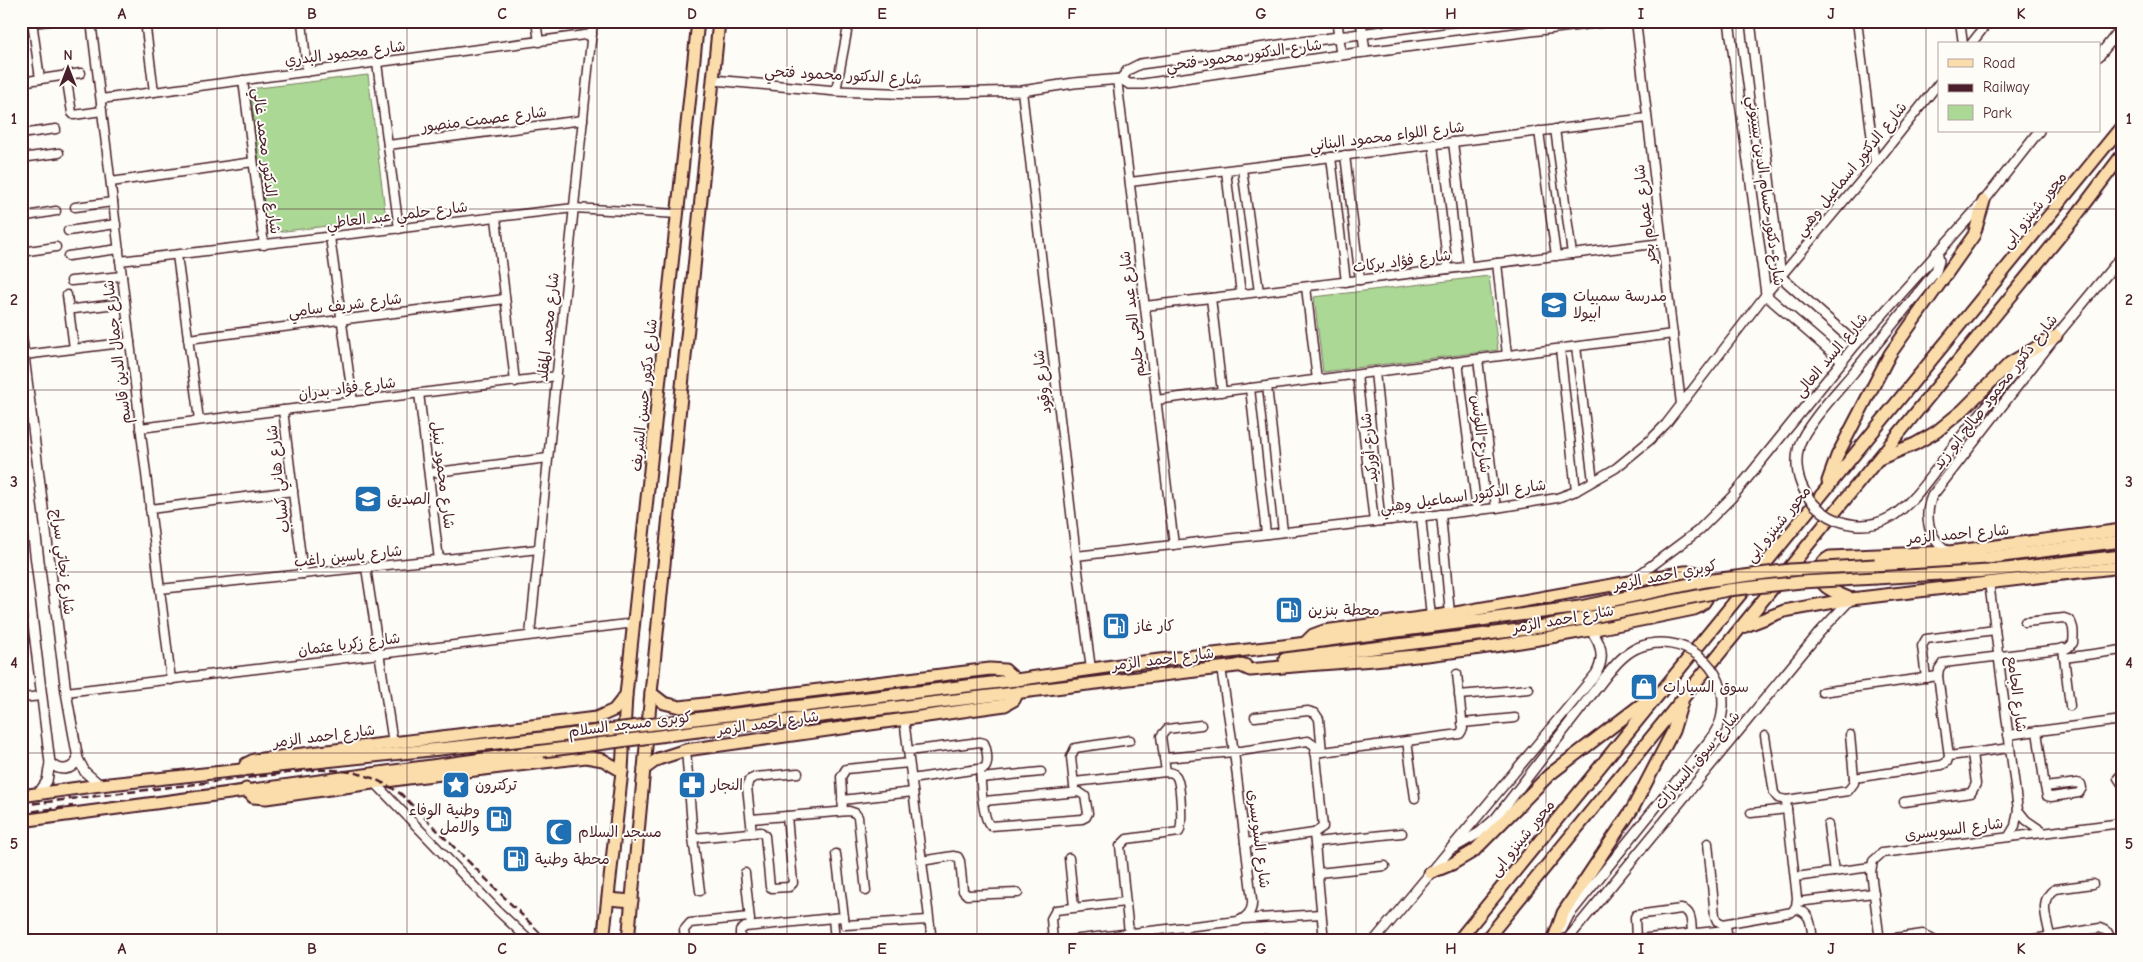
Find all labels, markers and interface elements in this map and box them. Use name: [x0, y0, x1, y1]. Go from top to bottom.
text: A: [118, 5, 127, 23]
text: B: [307, 5, 317, 23]
text: C: [497, 5, 507, 23]
text: D: [687, 5, 697, 23]
text: E: [877, 5, 887, 23]
text: F: [1067, 5, 1077, 23]
text: G: [1255, 5, 1267, 23]
text: H: [1445, 5, 1457, 23]
text: I: [1638, 5, 1644, 23]
text: J: [1827, 5, 1835, 23]
text: K: [2016, 5, 2026, 23]
street label: شارع الدكتور محمود فتحي: [1165, 35, 1324, 79]
street label: شارع محمود البدري: [284, 37, 407, 71]
north arrow: [42, 42, 92, 92]
legend: [1938, 42, 2100, 132]
text: N: [63, 47, 73, 64]
text: Road: [1983, 54, 2015, 72]
street label: شارع الدكتور محمود فتحي: [764, 62, 922, 92]
text: Railway: [1983, 78, 2030, 96]
street label: شارع الدكتور محمد غالي: [245, 87, 285, 236]
street label: شارع دكتور حسام الدين بسيوني: [1740, 95, 1788, 288]
street label: شارع الدكتور اسماعيل وهبي: [1791, 98, 1914, 242]
street label: شارع عصمت منصور: [419, 102, 548, 137]
text: Park: [1983, 104, 2012, 122]
text: 1: [11, 110, 17, 128]
text: 1: [2126, 110, 2132, 128]
street label: شارع اللواء محمود البناني: [1308, 118, 1466, 158]
street label: شارع عصام بحر: [1630, 163, 1662, 267]
street label: محور شينزو ابى: [1998, 168, 2071, 253]
street label: شارع حلمي عبد العاطي: [325, 197, 469, 237]
street label: شارع فؤاد بركات: [1352, 246, 1452, 277]
street label: شارع عبد الحى حليم: [1115, 250, 1152, 378]
street label: شارع محمد المقلد: [533, 272, 564, 383]
street label: شارع جمال الدين قاسم: [99, 279, 138, 425]
place label: مدرسة سمبيات ابيولا: [1573, 287, 1667, 322]
street label: شارع شريف سامي: [287, 289, 403, 325]
school or university icon: مدرسة سمبيات ابيولا: [1539, 290, 1569, 320]
text: 2: [10, 291, 18, 309]
text: 2: [2125, 291, 2133, 309]
street label: شارع السد العالى: [1790, 309, 1872, 402]
street label: شارع دكتور محمود صالح ابو زيد: [1929, 311, 2062, 474]
street label: شارع دكتور حسن الشريف: [627, 318, 662, 472]
street label: شارع وقود: [1029, 349, 1056, 415]
street label: شارع فؤاد بدران: [297, 373, 397, 404]
street label: شارع اللوتس: [1466, 394, 1495, 474]
street label: شارع أوركيد: [1356, 412, 1383, 484]
street label: شارع محمود نبيل: [426, 420, 459, 530]
street label: شارع هاني كساب: [262, 424, 298, 534]
text: 3: [10, 473, 18, 491]
text: 3: [2125, 473, 2133, 491]
street label: شارع الدكتور اسماعيل وهبي: [1379, 475, 1548, 521]
street label: محور شينزو ابى: [1742, 482, 1815, 567]
school or university icon: الصديق: [353, 484, 383, 514]
place label: الصديق: [387, 490, 431, 508]
street label: شارع نجاتي سراج: [44, 508, 78, 616]
street label: شارع احمد الزمر: [1905, 521, 2010, 549]
street label: شارع ياسين راغب: [293, 541, 403, 572]
street label: كوبري احمد الزمر: [1611, 556, 1719, 596]
fuel station icon: محطة بنزين: [1274, 595, 1304, 625]
place label: محطة بنزين: [1308, 601, 1380, 619]
street label: شارع احمد الزمر: [1510, 601, 1615, 638]
fuel station icon: كار غاز: [1101, 611, 1131, 641]
place label: كار غاز: [1134, 617, 1174, 635]
street label: شارع زكريا عثمان: [297, 629, 401, 660]
street label: شارع احمد الزمر: [1110, 644, 1215, 675]
text: 4: [10, 654, 18, 672]
text: 4: [2125, 654, 2133, 672]
street label: شارع الجامع: [2001, 655, 2031, 733]
shop icon: سوق السيارات: [1629, 672, 1659, 702]
place label: سوق السيارات: [1663, 678, 1749, 696]
street label: شارع احمد الزمر: [715, 707, 820, 740]
street label: شارع سوق السيارات: [1650, 707, 1744, 814]
street label: كوبرى مسجد السلام: [567, 708, 693, 742]
street label: شارع احمد الزمر: [271, 721, 376, 752]
place icon: تركترون: [441, 770, 471, 800]
pharmacy icon: النجار: [677, 770, 707, 800]
place label: تركترون: [475, 776, 518, 794]
place label: النجار: [710, 776, 743, 794]
street label: شارع السويسرى: [1243, 789, 1274, 889]
street label: محور شينزو ابى: [1486, 796, 1559, 881]
place label: وطنية الوفاء والامل: [409, 801, 480, 837]
fuel station icon: وطنية الوفاء والامل: [484, 804, 514, 834]
street label: شارع السويسرى: [1904, 814, 2004, 845]
mosque icon: مسجد السلام: [544, 817, 574, 847]
place label: مسجد السلام: [578, 823, 662, 843]
text: 5: [10, 835, 18, 853]
text: 5: [2125, 835, 2133, 853]
fuel station icon: محطة وطنية: [501, 844, 531, 874]
place label: محطة وطنية: [535, 850, 610, 868]
text: A: [118, 940, 127, 958]
text: B: [307, 940, 317, 958]
text: C: [497, 940, 507, 958]
text: D: [687, 940, 697, 958]
text: E: [877, 940, 887, 958]
text: F: [1067, 940, 1077, 958]
text: G: [1255, 940, 1267, 958]
text: H: [1445, 940, 1457, 958]
text: I: [1638, 940, 1644, 958]
text: J: [1827, 940, 1835, 958]
text: K: [2016, 940, 2026, 958]

